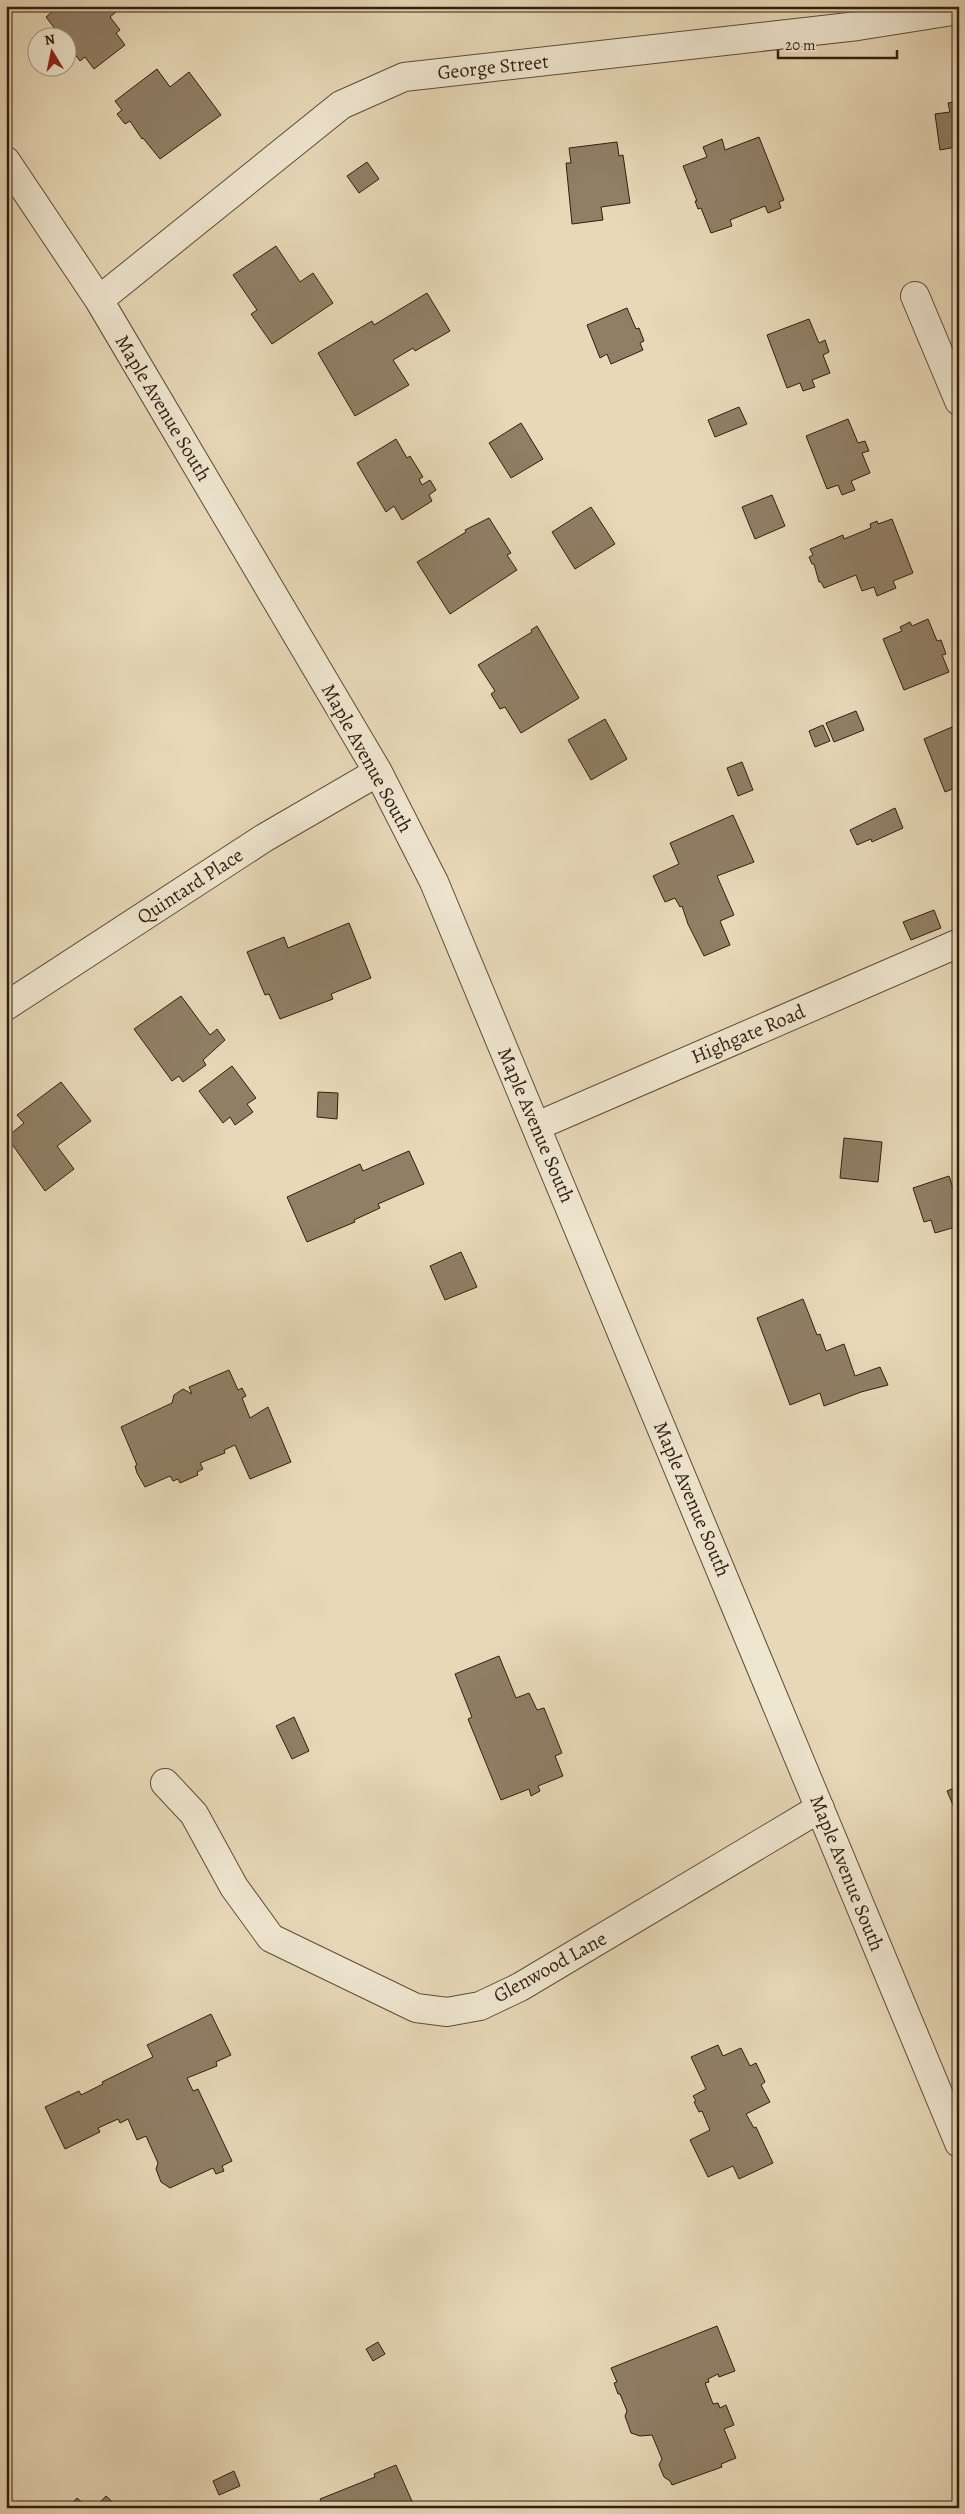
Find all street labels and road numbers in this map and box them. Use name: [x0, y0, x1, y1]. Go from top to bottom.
street label: George Street: [436, 48, 550, 86]
street label: Maple Avenue South: [109, 330, 218, 486]
street label: Maple Avenue South: [315, 679, 419, 838]
street label: Quintard Place: [132, 841, 248, 930]
street label: Highgate Road: [687, 998, 809, 1070]
street label: Maple Avenue South: [491, 1043, 581, 1207]
street label: Maple Avenue South: [647, 1417, 737, 1581]
street label: Maple Avenue South: [803, 1791, 891, 1955]
street label: Glenwood Lane: [489, 1925, 611, 2009]

